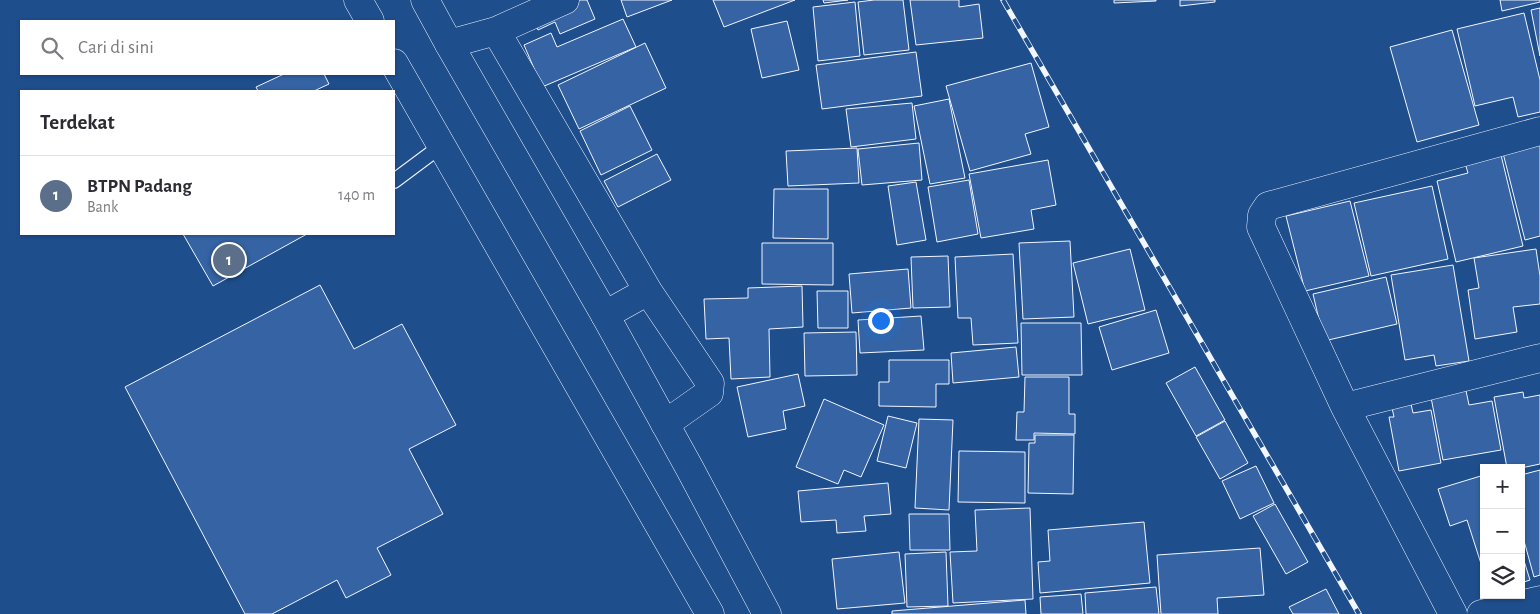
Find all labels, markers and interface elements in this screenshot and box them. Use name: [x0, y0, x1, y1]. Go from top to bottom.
search box: [20, 20, 395, 75]
icon: search: [38, 34, 66, 62]
text: Cari di sini: [78, 38, 154, 57]
text: Terdekat: [40, 112, 115, 133]
text: BTPN Padang: [87, 177, 192, 196]
text: 1: [53, 187, 59, 203]
text: 140 m: [338, 187, 375, 203]
text: Bank: [87, 199, 118, 215]
pin: 1: [213, 241, 245, 279]
your location: [868, 308, 894, 334]
map controls: [1480, 464, 1525, 599]
button: +: [1480, 464, 1525, 509]
button: −: [1480, 509, 1525, 554]
button: layers: [1480, 554, 1525, 599]

